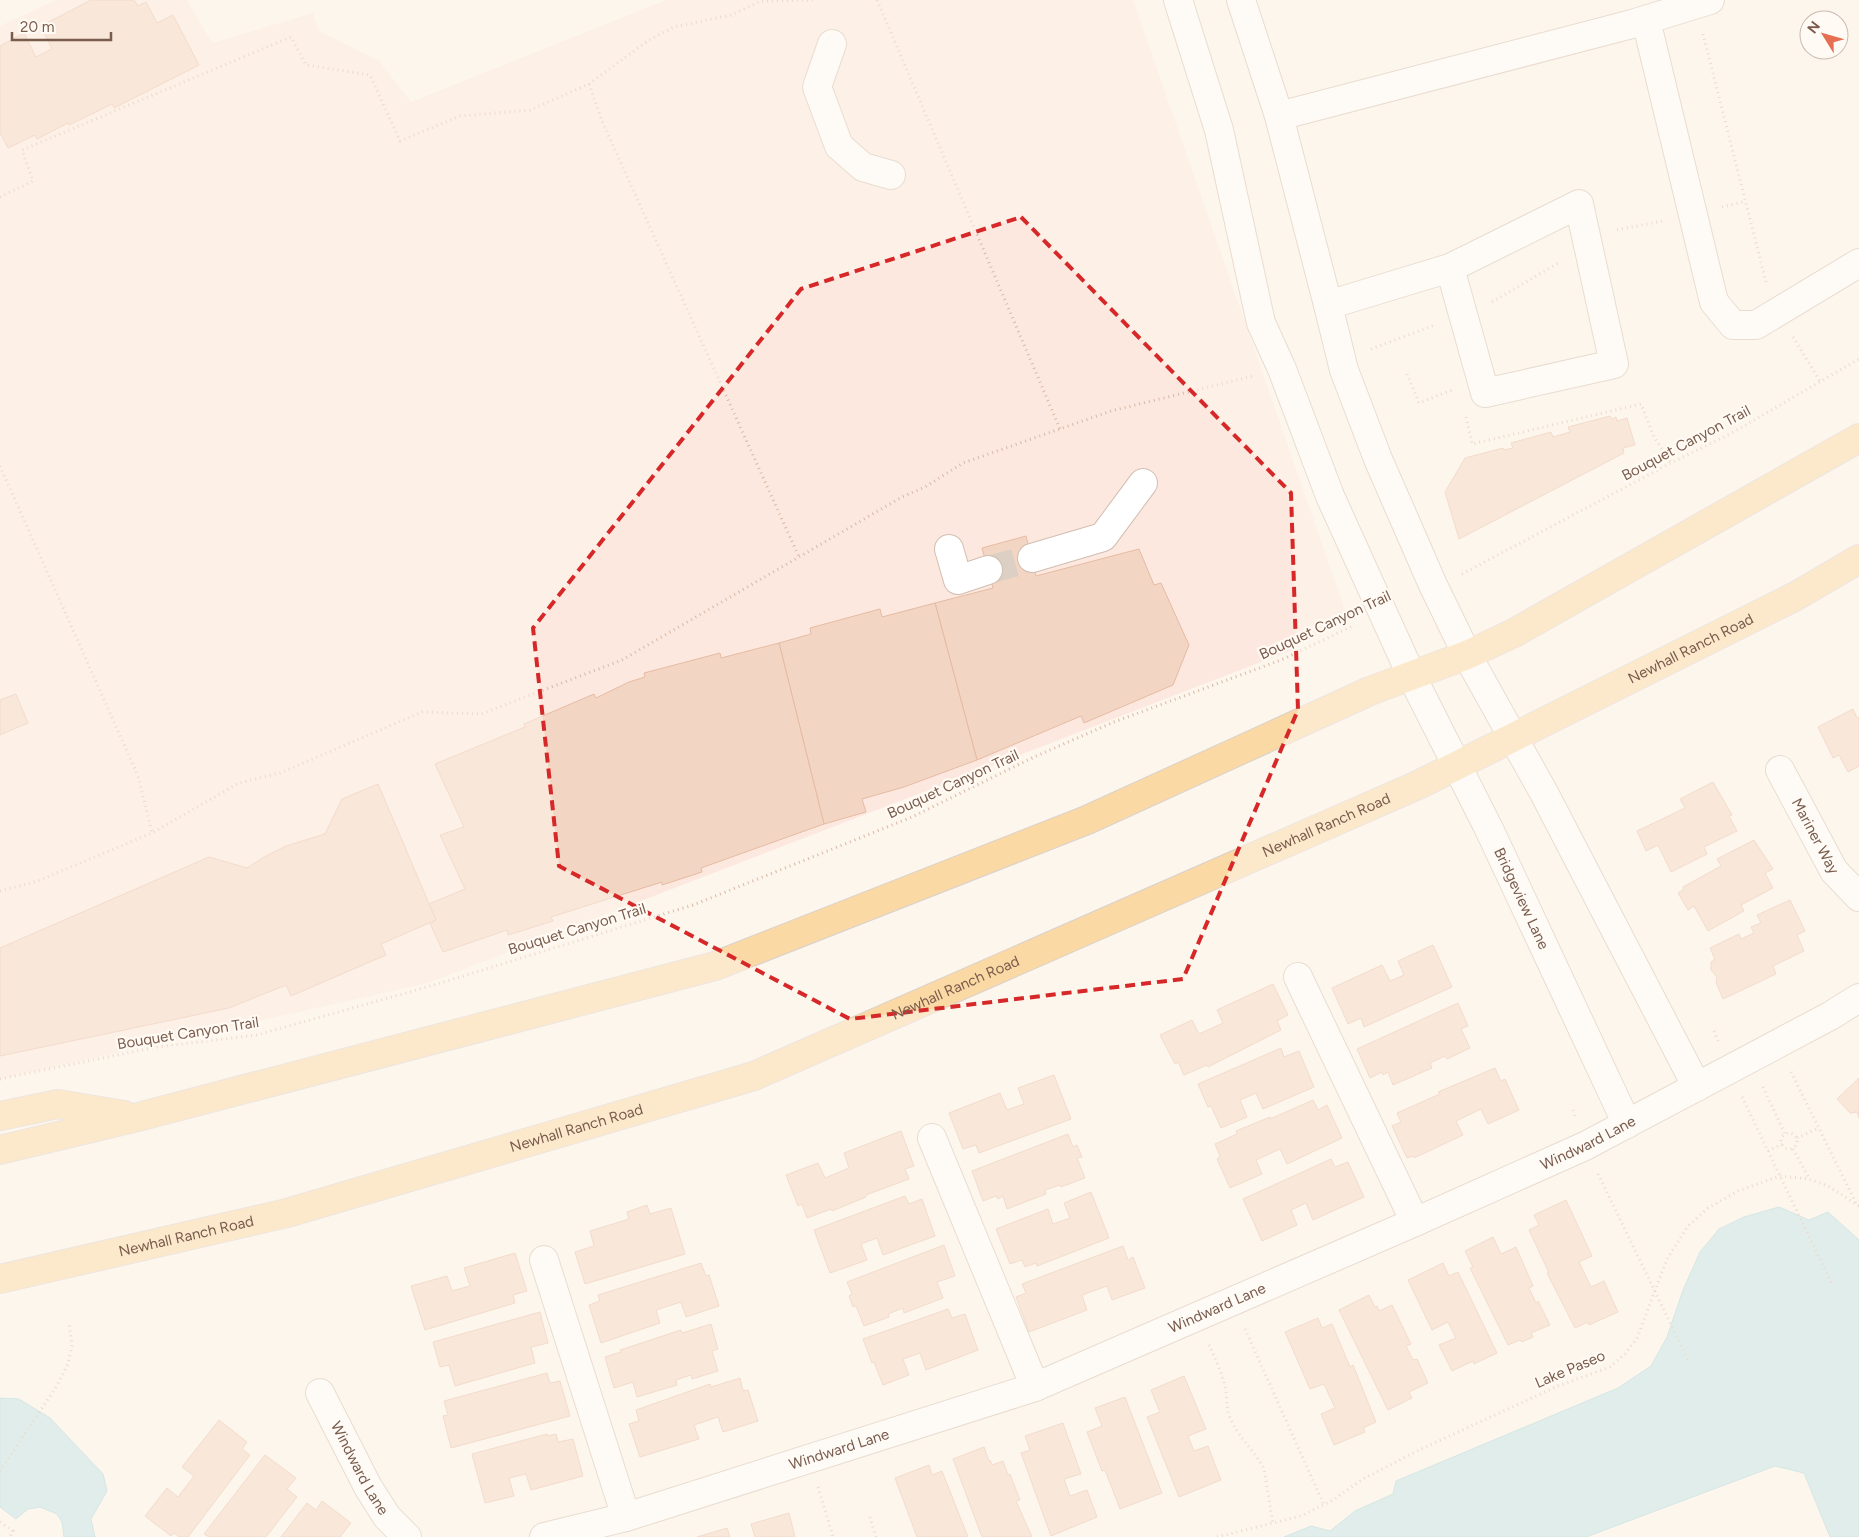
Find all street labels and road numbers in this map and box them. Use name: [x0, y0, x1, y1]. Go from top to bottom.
street label: Bouquet Canyon Trail: [1619, 401, 1753, 485]
street label: Bouquet Canyon Trail: [1256, 587, 1394, 663]
street label: Newhall Ranch Road: [1625, 610, 1756, 688]
street label: Bouquet Canyon Trail: [884, 746, 1022, 822]
street label: Newhall Ranch Road: [1259, 789, 1393, 861]
street label: Mariner Way: [1788, 795, 1843, 877]
street label: Bridgeview Lane: [1490, 845, 1553, 952]
street label: Bouquet Canyon Trail: [506, 899, 648, 959]
street label: Newhall Ranch Road: [889, 952, 1022, 1024]
street label: Bouquet Canyon Trail: [116, 1013, 260, 1053]
street label: Newhall Ranch Road: [508, 1100, 645, 1156]
street label: Windward Lane: [1537, 1112, 1639, 1174]
street label: Newhall Ranch Road: [117, 1212, 255, 1260]
street label: Windward Lane: [1166, 1279, 1268, 1337]
street label: Lake Paseo: [1532, 1346, 1608, 1392]
street label: Windward Lane: [327, 1418, 392, 1518]
street label: Windward Lane: [787, 1425, 891, 1474]

